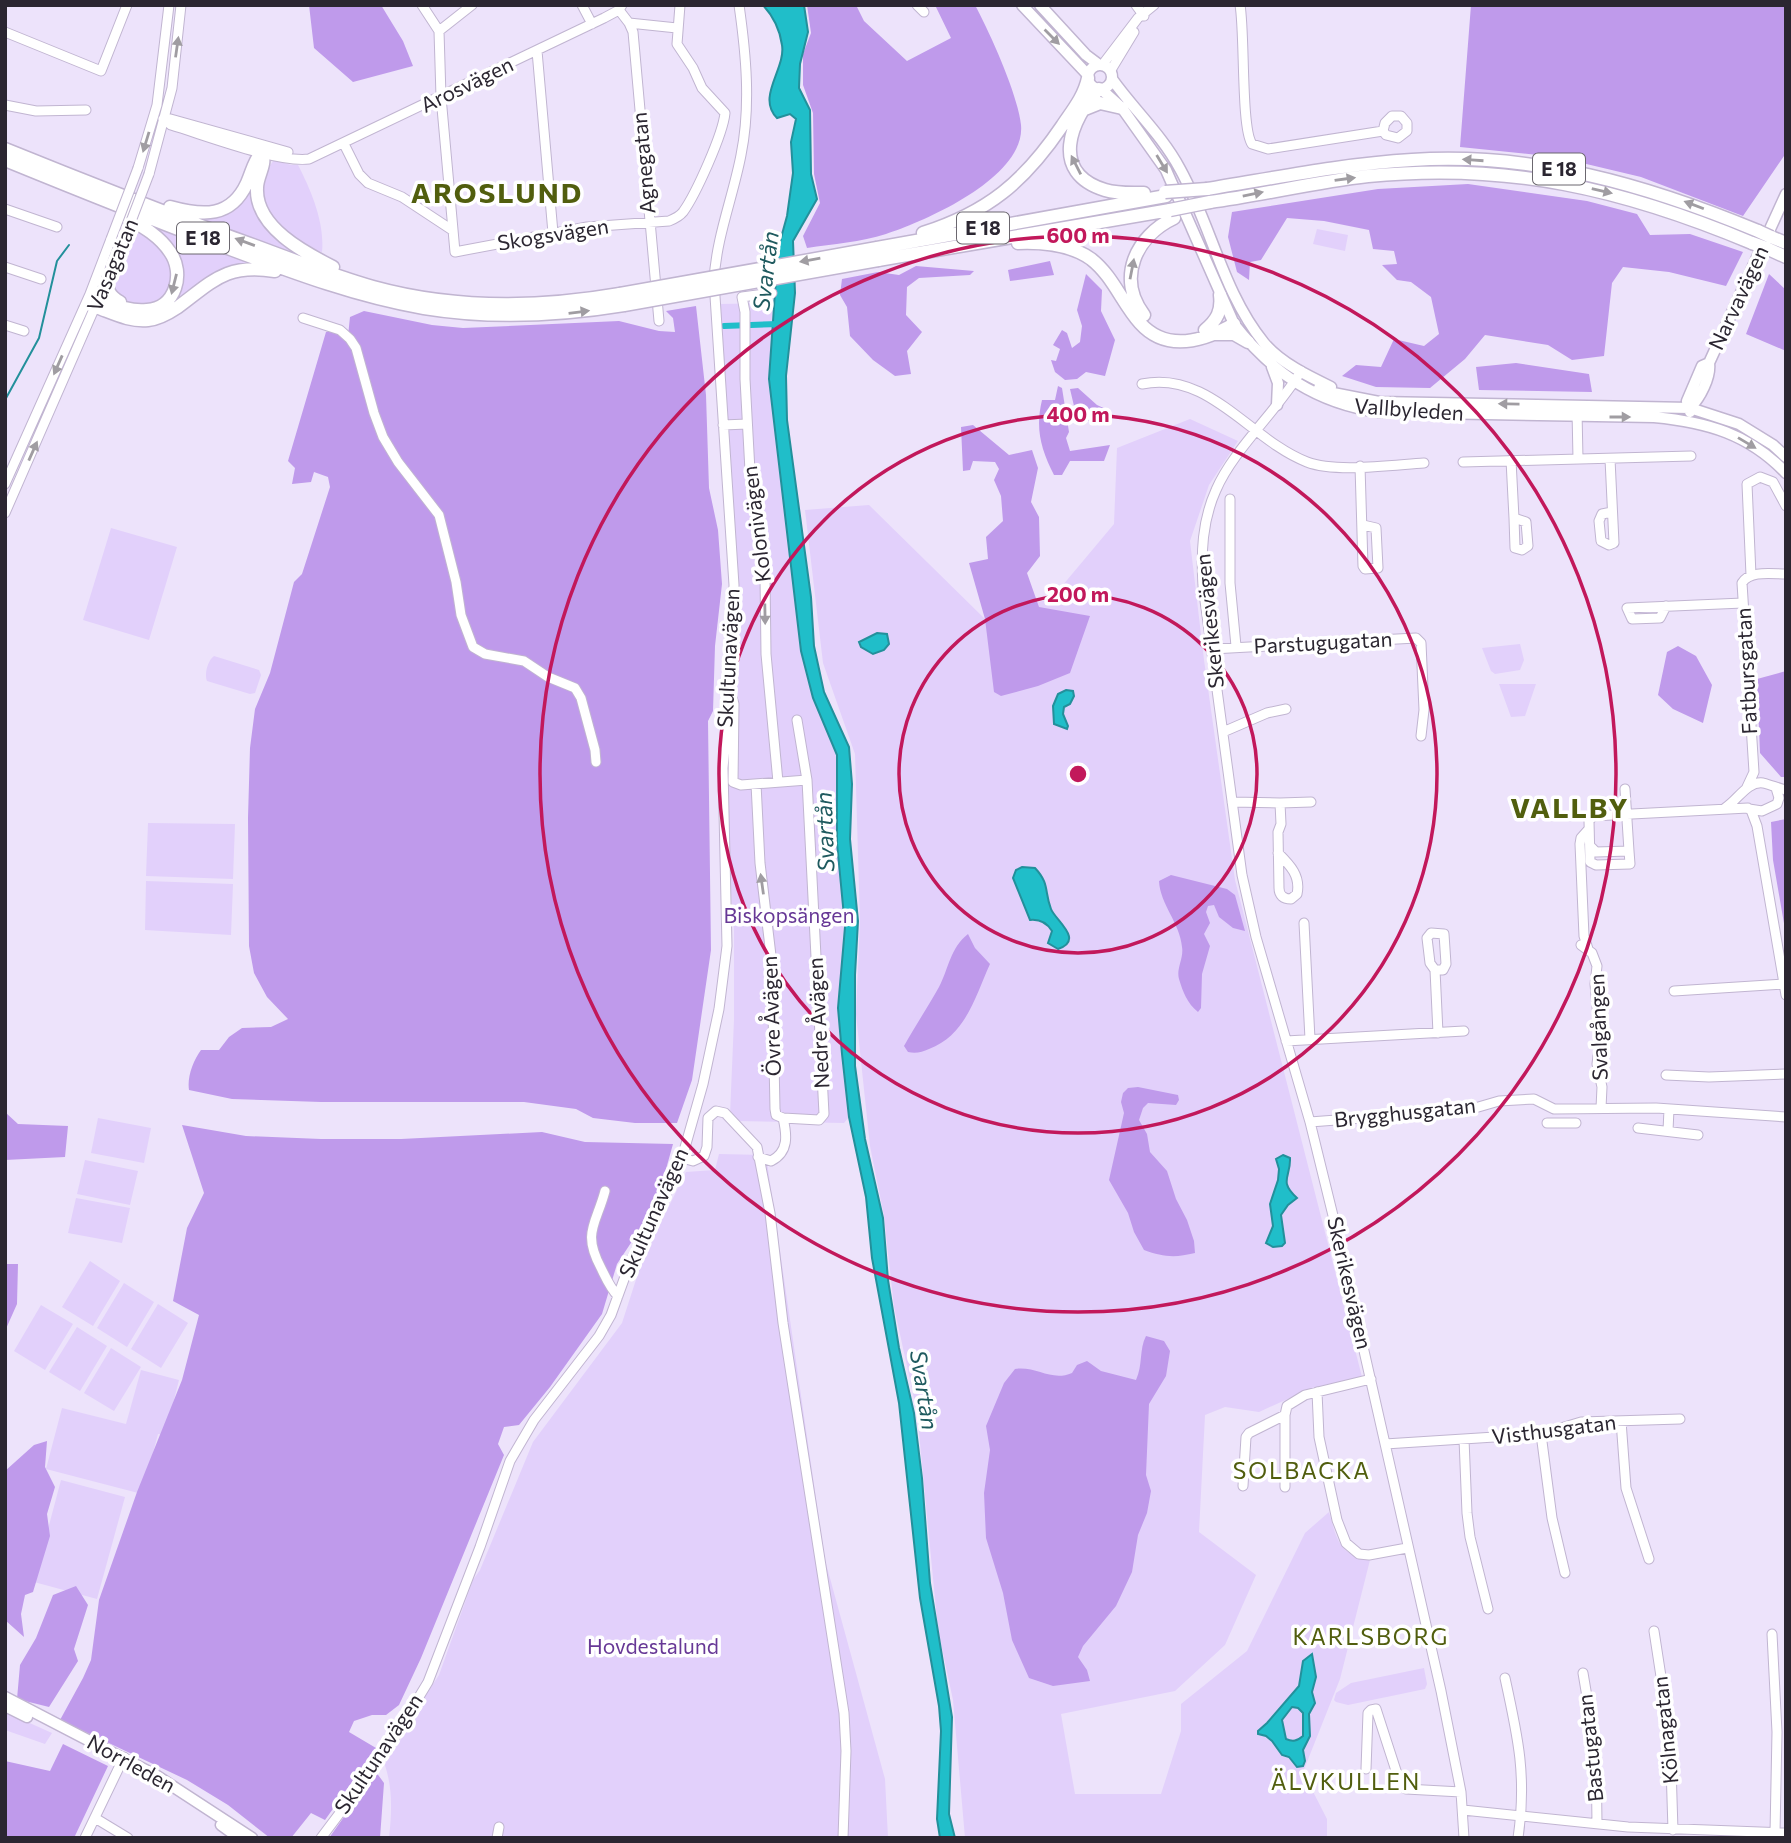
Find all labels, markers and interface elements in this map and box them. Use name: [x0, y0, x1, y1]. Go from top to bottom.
one-way arrow: [1043, 28, 1060, 45]
one-way arrow: [172, 36, 183, 58]
street label: Arosvägen: [416, 51, 517, 117]
street label: Agnegatan: [626, 111, 659, 215]
one-way arrow: [141, 132, 151, 153]
one-way arrow: [1155, 154, 1168, 173]
road number: E 18: [1533, 154, 1585, 184]
one-way arrow: [1071, 155, 1083, 175]
one-way arrow: [1461, 155, 1483, 166]
one-way arrow: [1334, 174, 1356, 185]
district label: AROSLUND: [411, 175, 583, 209]
one-way arrow: [1591, 186, 1613, 197]
one-way arrow: [1242, 189, 1264, 200]
one-way arrow: [1684, 200, 1705, 211]
street label: Skogsvägen: [495, 212, 610, 255]
road number: E 18: [957, 212, 1009, 244]
street label: Vasagatan: [81, 214, 142, 315]
road number: E 18: [177, 222, 229, 254]
text: 600 m: [1046, 222, 1110, 247]
water label: Svartån: [746, 229, 784, 312]
one-way arrow: [235, 236, 256, 247]
street label: Narvavägen: [1703, 241, 1773, 354]
one-way arrow: [798, 255, 820, 266]
one-way arrow: [1127, 257, 1138, 279]
one-way arrow: [169, 273, 180, 295]
one-way arrow: [568, 307, 590, 318]
one-way arrow: [52, 355, 64, 375]
street label: Vallbyleden: [1354, 392, 1465, 425]
one-way arrow: [1497, 398, 1519, 410]
text: 400 m: [1046, 401, 1110, 426]
one-way arrow: [1609, 411, 1631, 423]
one-way arrow: [1737, 436, 1757, 449]
one-way arrow: [27, 441, 39, 461]
street label: Kolonivägen: [736, 465, 775, 584]
street label: Skerikesvägen: [1189, 553, 1228, 690]
text: 200 m: [1047, 581, 1109, 606]
street label: Skultunavägen: [711, 588, 744, 728]
one-way arrow: [760, 603, 771, 625]
street label: Fatbursgatan: [1730, 607, 1761, 735]
street label: Parstugugatan: [1253, 625, 1393, 658]
centre of rings: [1066, 762, 1090, 786]
district label: VALLBY: [1510, 790, 1630, 824]
water label: Svartån: [809, 791, 839, 873]
one-way arrow: [757, 873, 768, 895]
park label: Biskopsängen: [724, 902, 854, 927]
street label: Övre Åvägen: [756, 955, 785, 1077]
street label: Nedre Åvägen: [802, 957, 833, 1089]
street label: Svalgången: [1583, 973, 1612, 1081]
street label: Brygghusgatan: [1333, 1092, 1477, 1131]
street label: Skultunavägen: [613, 1144, 692, 1281]
street label: Skerikesvägen: [1323, 1214, 1378, 1351]
water label: Svartån: [905, 1348, 945, 1432]
street label: Visthusgatan: [1490, 1408, 1617, 1449]
district label: SOLBACKA: [1233, 1456, 1371, 1484]
district label: KARLSBORG: [1293, 1622, 1449, 1650]
park label: Hovdestalund: [587, 1633, 719, 1658]
street label: Kölnagatan: [1646, 1675, 1683, 1785]
street label: Skultunavägen: [328, 1688, 427, 1818]
street label: Bastugatan: [1571, 1693, 1608, 1803]
street label: Norrleden: [83, 1728, 180, 1797]
district label: ÄLVKULLEN: [1271, 1767, 1421, 1795]

